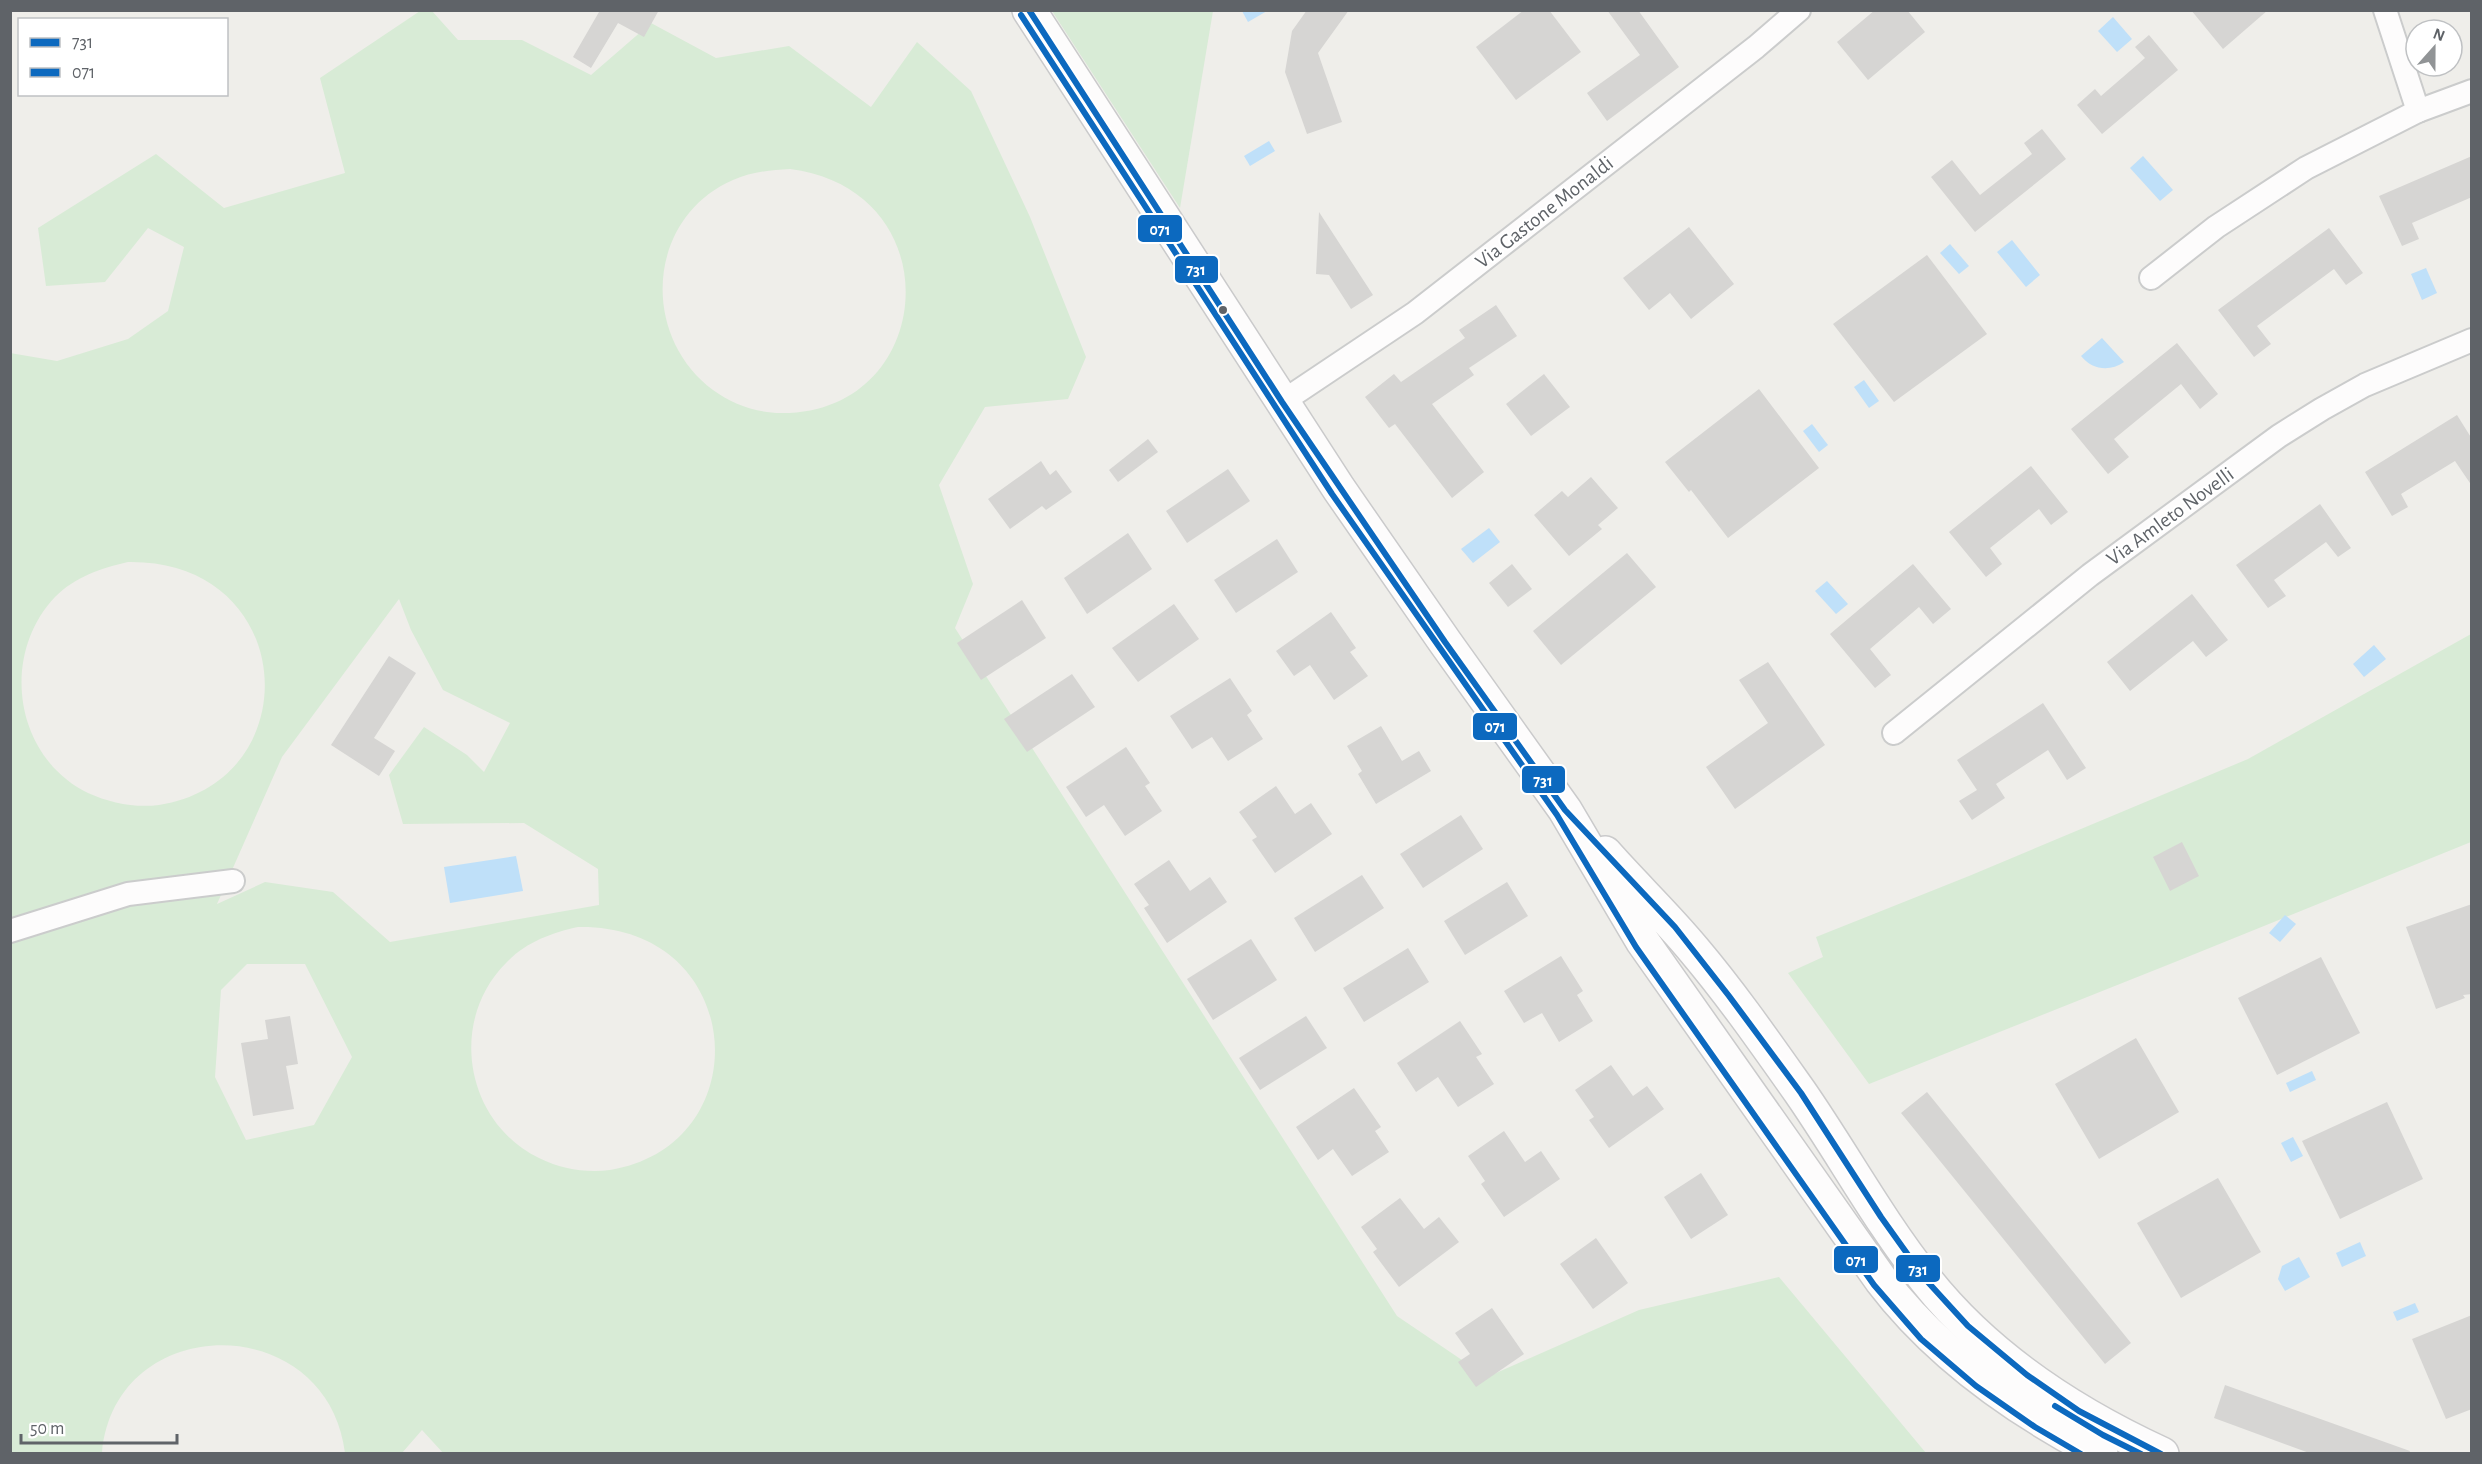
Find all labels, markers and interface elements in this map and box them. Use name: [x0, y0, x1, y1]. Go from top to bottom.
legend: [18, 18, 228, 96]
north arrow: [2404, 18, 2464, 78]
text: N: [2431, 25, 2447, 44]
text: 731: [72, 34, 93, 52]
text: 071: [72, 64, 95, 82]
street label: Via Gastone Monaldi: [1471, 152, 1617, 273]
line badge: 071: [1137, 214, 1183, 243]
text: 071: [1149, 222, 1171, 238]
line badge: 731: [1174, 255, 1219, 284]
text: 731: [1186, 262, 1206, 278]
unlabelled marker: [1217, 304, 1229, 316]
street label: Via Amleto Novelli: [2103, 463, 2238, 569]
line badge: 071: [1472, 712, 1518, 741]
text: 071: [1484, 719, 1506, 735]
line badge: 731: [1521, 765, 1566, 794]
text: 731: [1533, 773, 1553, 789]
line badge: 071: [1833, 1245, 1879, 1274]
text: 071: [1845, 1253, 1867, 1269]
line badge: 731: [1895, 1254, 1941, 1283]
text: 731: [1908, 1262, 1928, 1278]
scale bar: [21, 1407, 177, 1445]
text: 50 m: [30, 1420, 64, 1438]

